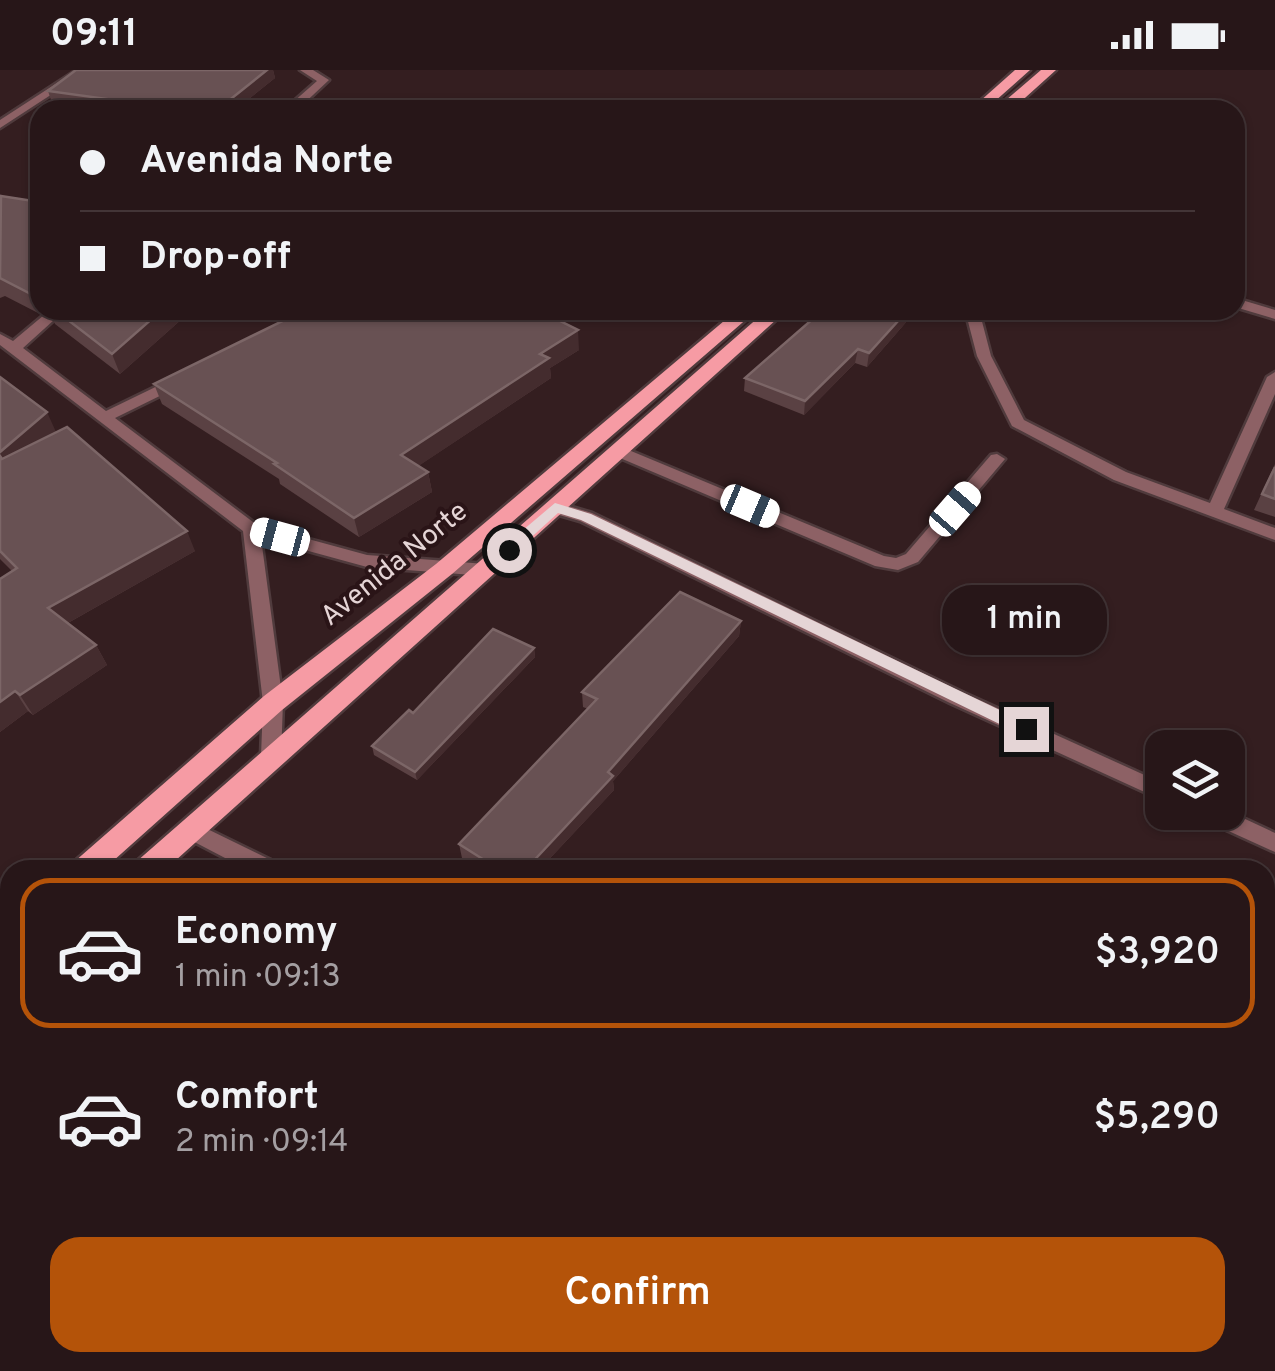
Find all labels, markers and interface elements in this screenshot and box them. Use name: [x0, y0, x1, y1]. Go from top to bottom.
text: 09:11: [50, 11, 138, 60]
text: Avenida Norte: [140, 138, 393, 187]
text: Drop-off: [140, 234, 291, 283]
car: [924, 477, 986, 541]
car: [717, 480, 783, 532]
street label: Avenida Norte: [314, 495, 476, 635]
car: [247, 515, 313, 559]
route start: [487, 528, 532, 573]
callout: 1 min: [944, 584, 1108, 654]
text: 1 min: [987, 600, 1062, 640]
route end: [1004, 707, 1049, 752]
map controls: [1145, 730, 1245, 830]
button: layers: [1145, 730, 1245, 830]
icon: car: [55, 908, 145, 998]
text: Economy: [175, 909, 337, 958]
text: $3,920: [1095, 929, 1220, 978]
text: 1 min · 09:13: [175, 958, 341, 998]
icon: car: [55, 1073, 145, 1163]
text: Comfort: [175, 1074, 319, 1123]
text: $5,290: [1094, 1094, 1220, 1143]
text: 2 min · 09:14: [175, 1123, 348, 1163]
button: Confirm: [50, 1237, 1225, 1352]

